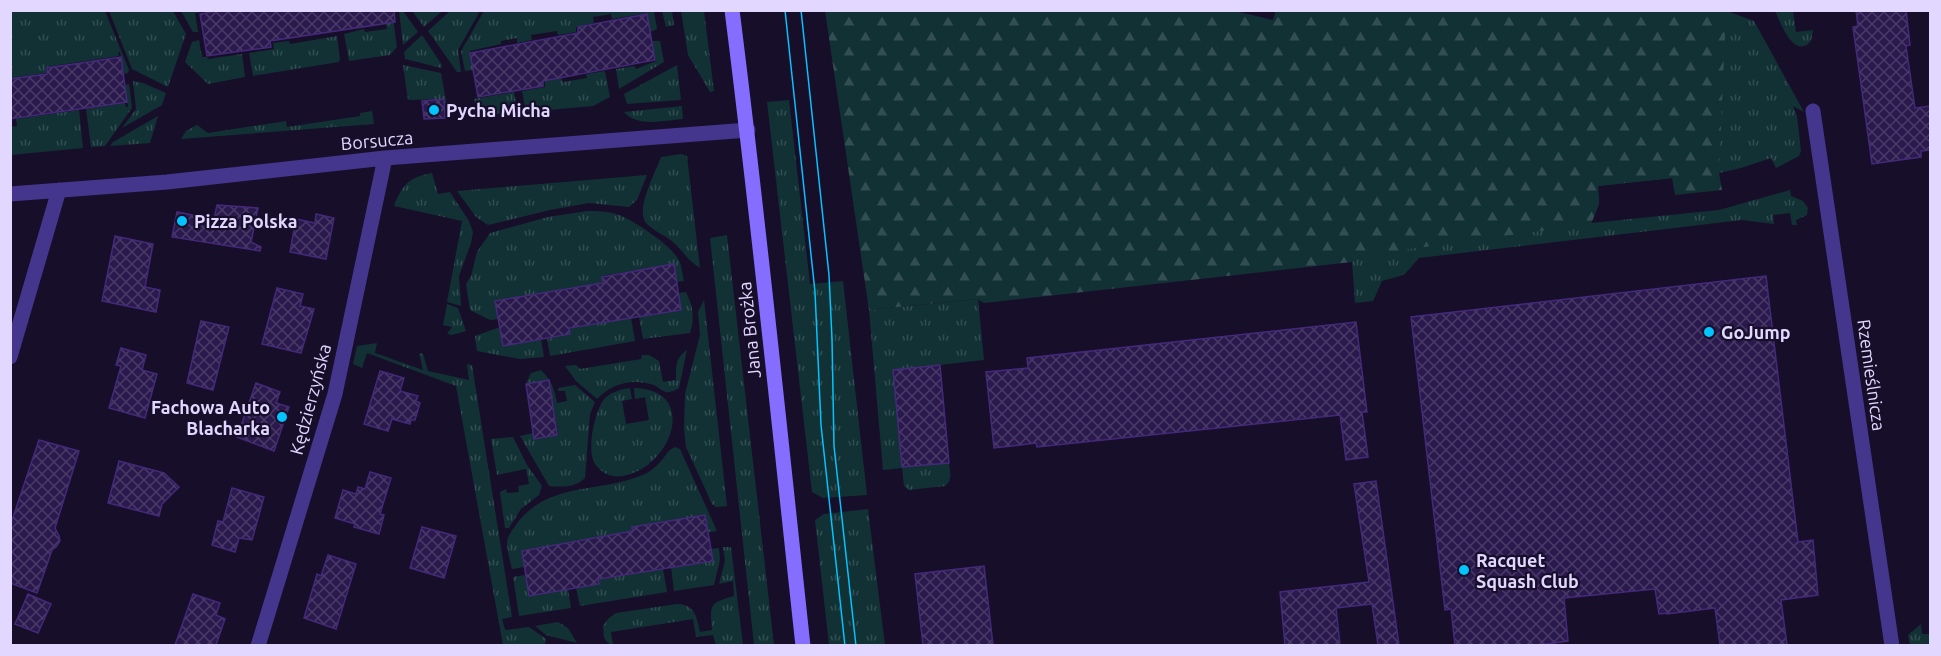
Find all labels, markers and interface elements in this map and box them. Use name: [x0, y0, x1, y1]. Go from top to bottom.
place label: Pycha Micha: [446, 100, 551, 120]
marker: Pycha Micha: [427, 103, 441, 117]
street label: Borsucza: [340, 127, 414, 153]
place label: Pizza Polska: [194, 211, 298, 231]
marker: Pizza Polska: [175, 214, 189, 228]
street label: Jana Brożka: [734, 281, 764, 379]
street label: Rzemieślnicza: [1854, 318, 1890, 432]
place label: GoJump: [1721, 322, 1790, 342]
marker: GoJump: [1702, 325, 1716, 339]
street label: Kędzierzyńska: [286, 341, 334, 457]
place label: Fachowa Auto Blacharka: [151, 397, 270, 438]
marker: Fachowa Auto Blacharka: [275, 410, 289, 424]
place label: Racquet Squash Club: [1476, 550, 1579, 591]
marker: Racquet Squash Club: [1457, 563, 1471, 577]

